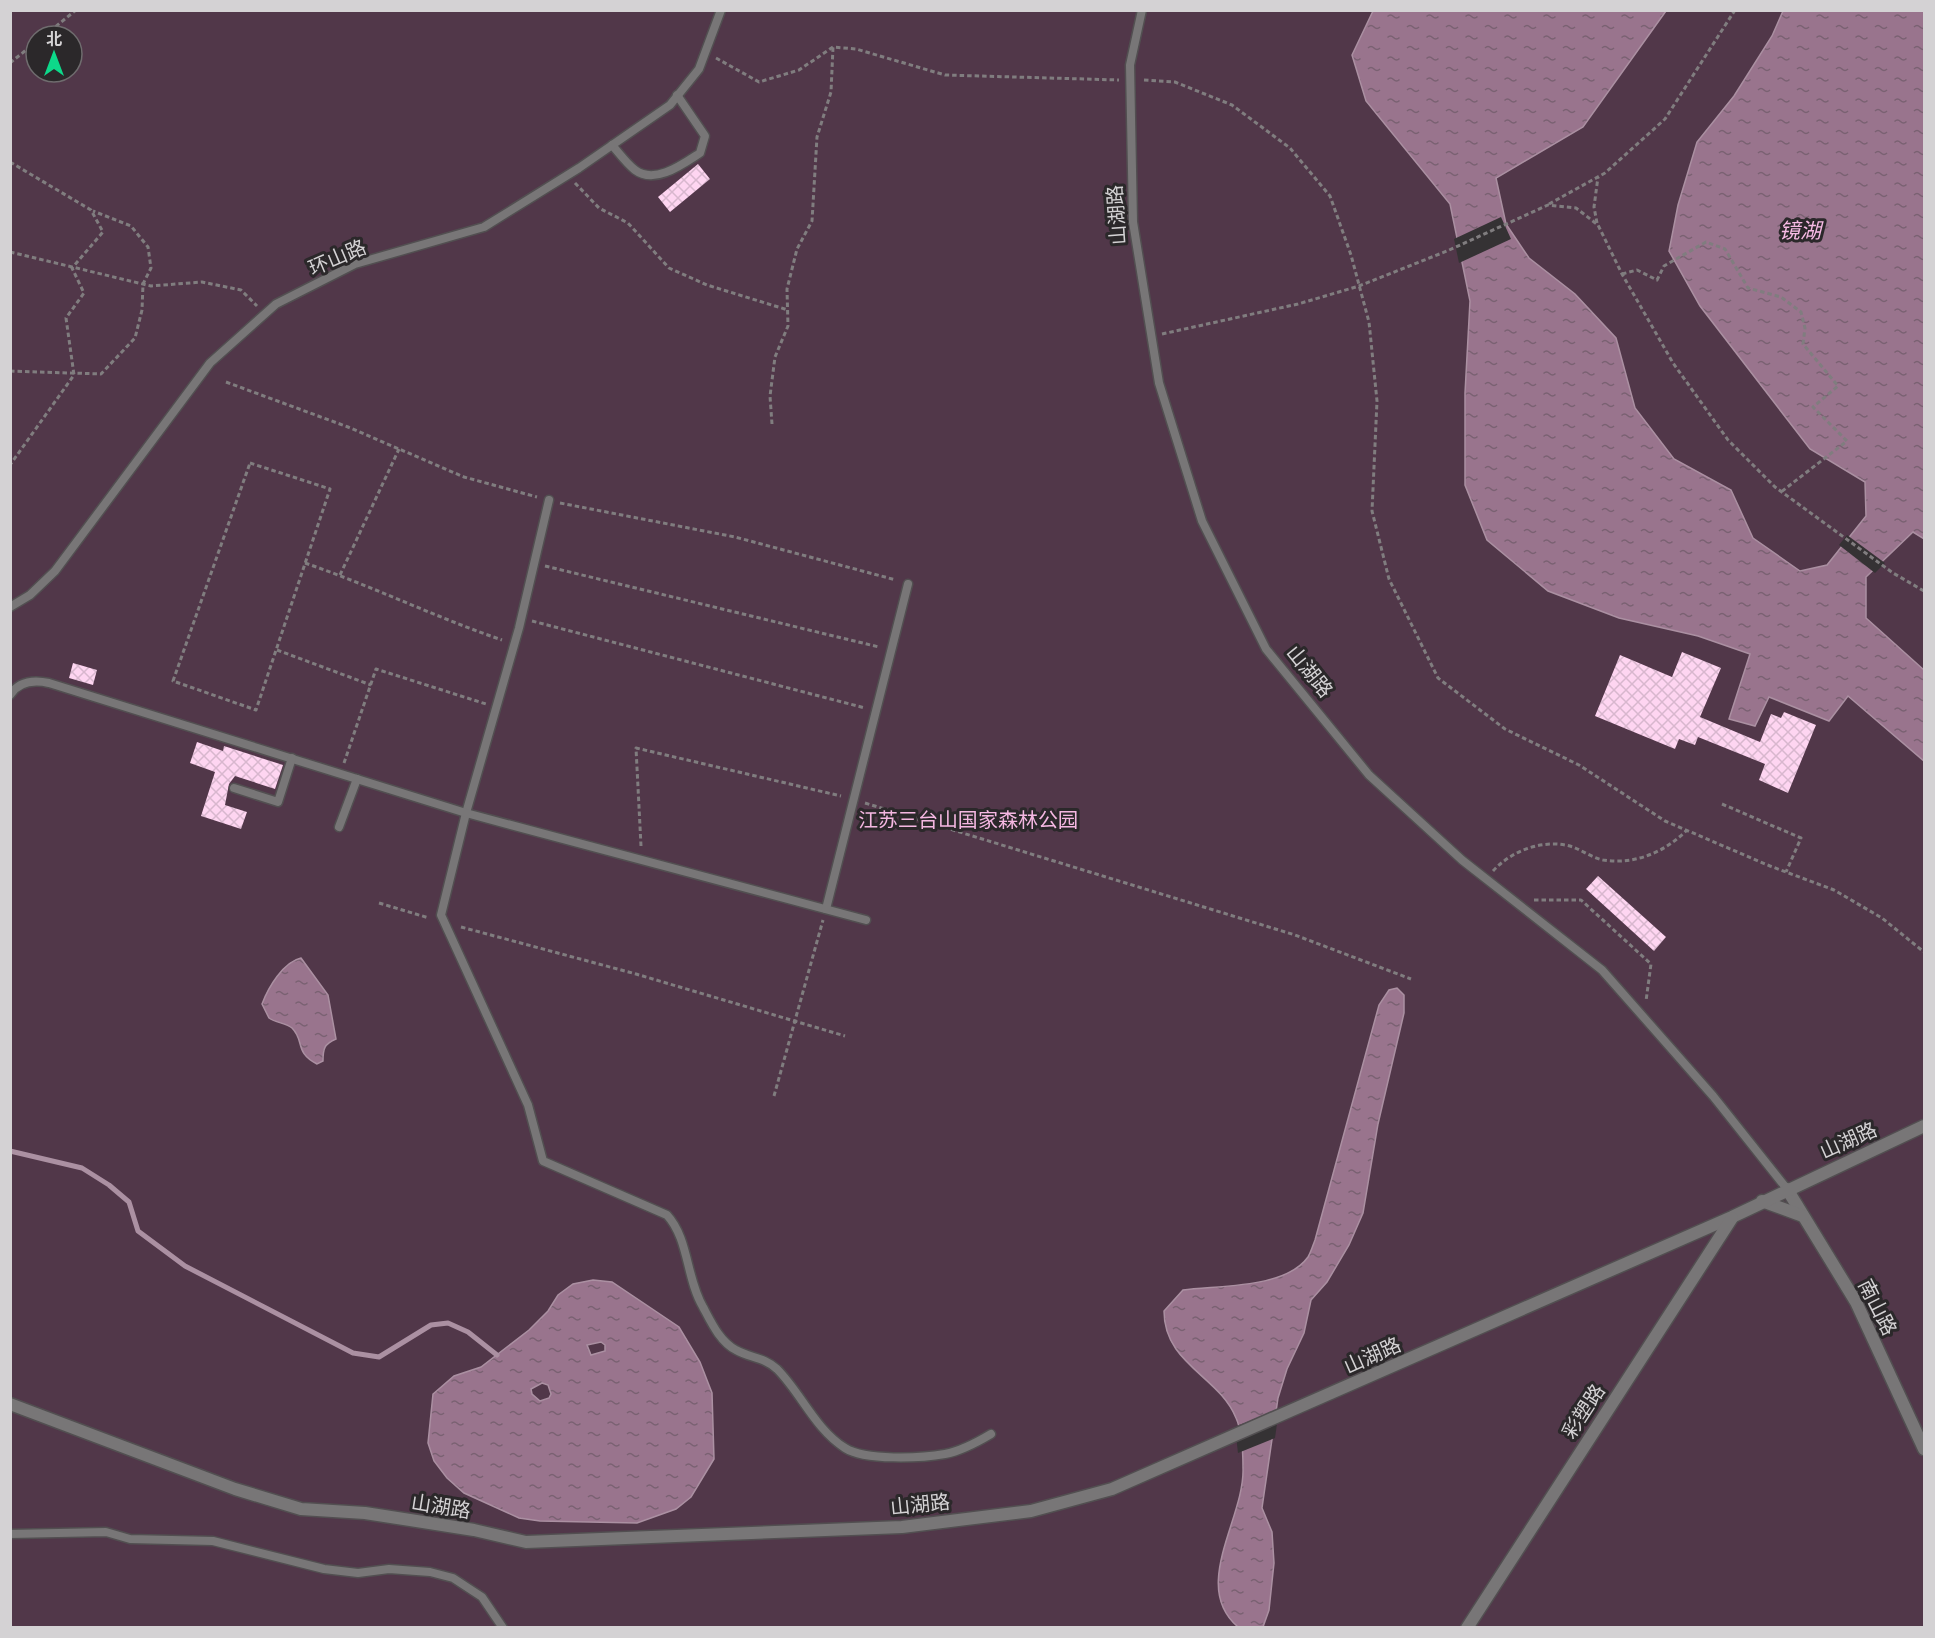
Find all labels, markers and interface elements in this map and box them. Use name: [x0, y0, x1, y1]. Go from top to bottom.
north arrow: [24, 24, 84, 84]
text: 北: [46, 28, 62, 50]
street label: 山湖路: [1100, 184, 1132, 246]
water label: 镜湖: [1779, 216, 1824, 244]
street label: 环山路: [304, 233, 370, 281]
street label: 山湖路: [1281, 639, 1339, 703]
park label: 江苏三台山国家森林公园: [858, 806, 1078, 833]
street label: 山湖路: [1815, 1115, 1881, 1165]
street label: 南山路: [1852, 1274, 1904, 1340]
street label: 山湖路: [1339, 1330, 1405, 1380]
street label: 彩塑路: [1555, 1378, 1611, 1444]
street label: 山湖路: [889, 1487, 951, 1521]
street label: 山湖路: [409, 1488, 473, 1524]

